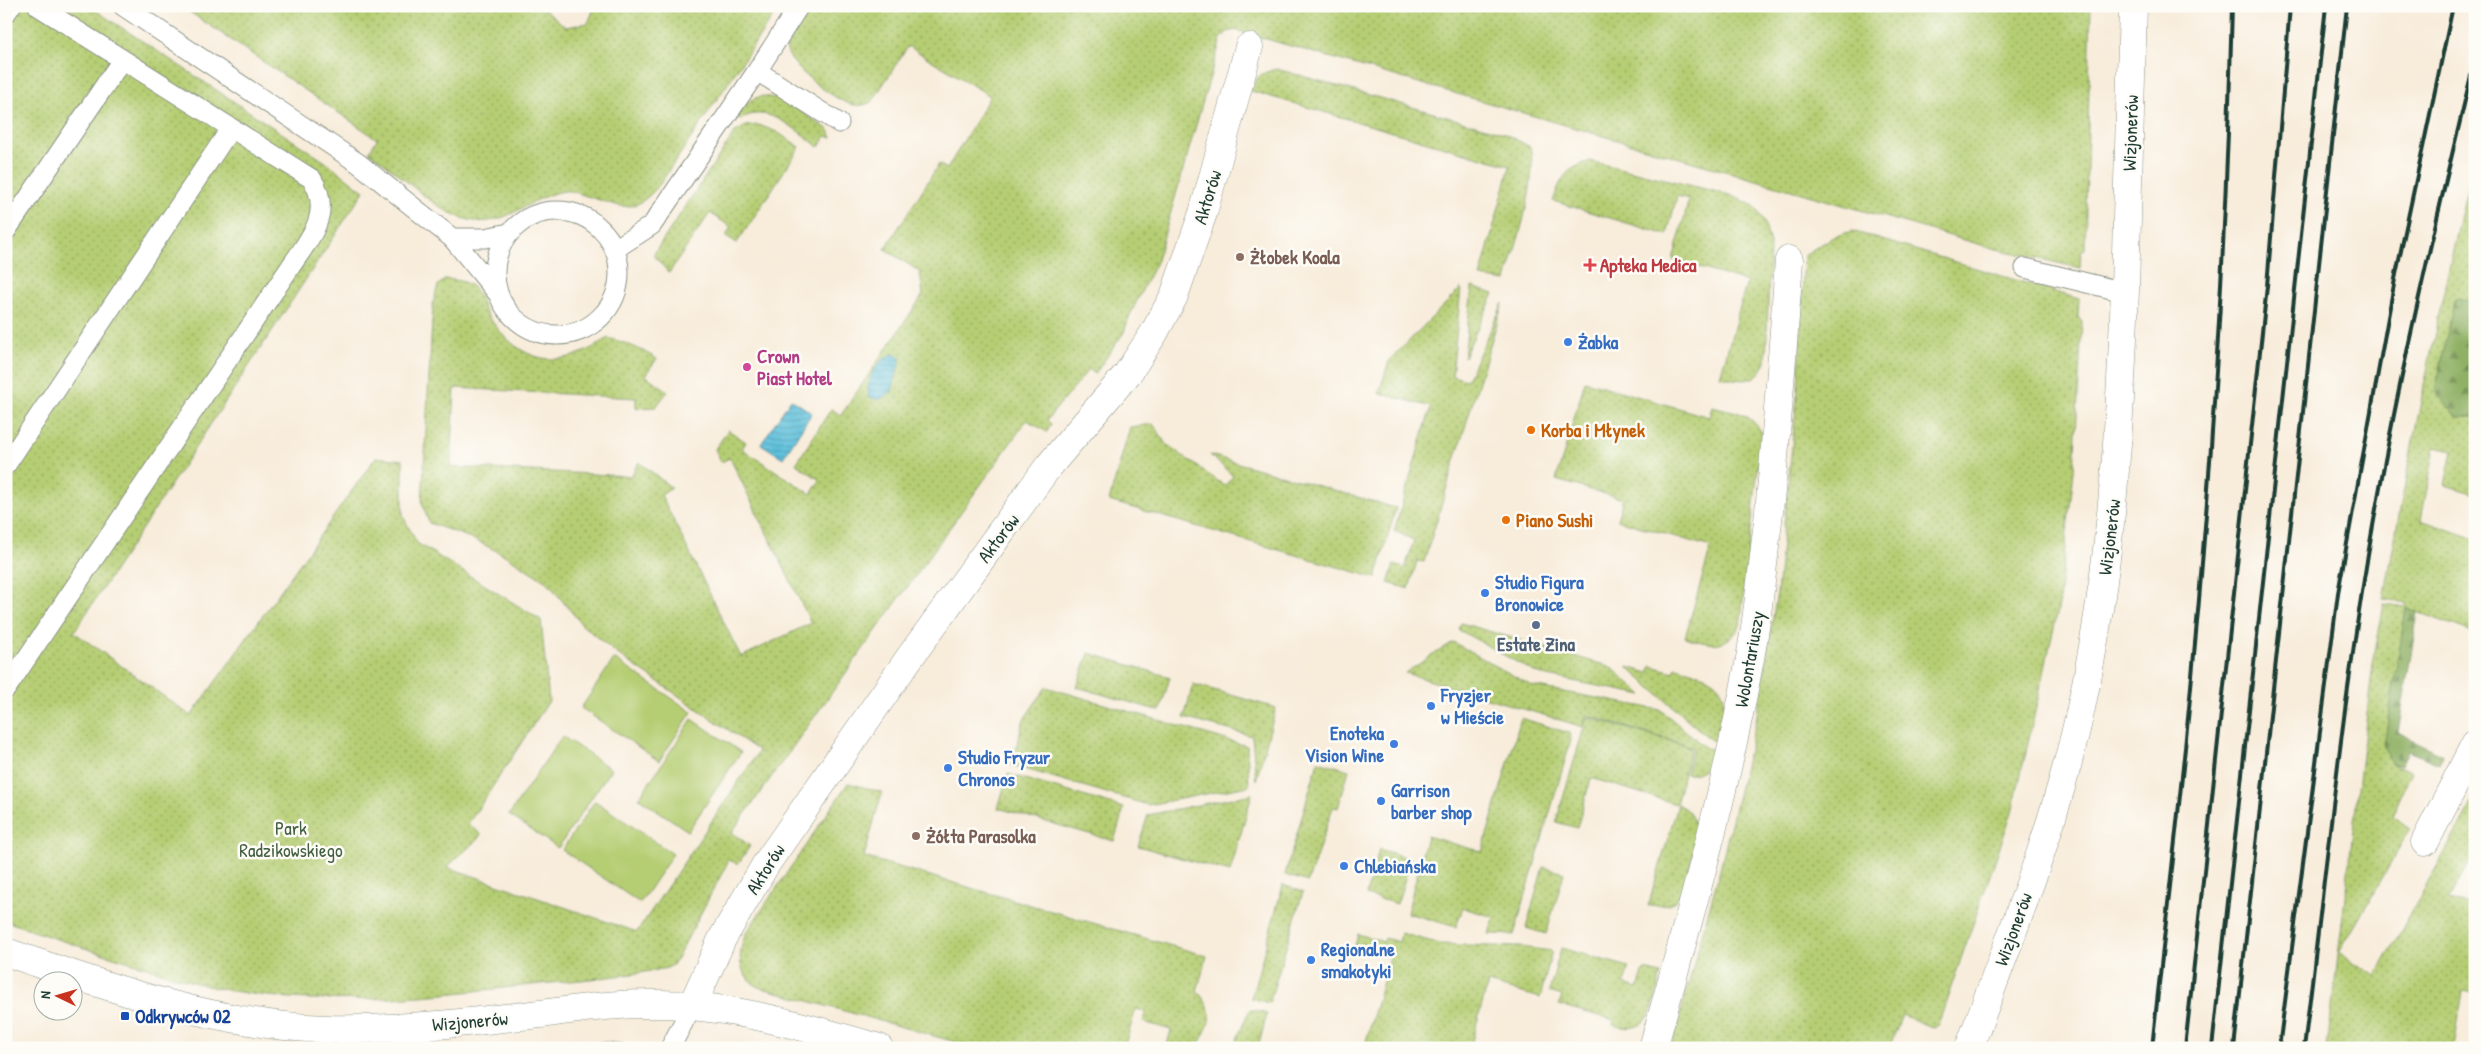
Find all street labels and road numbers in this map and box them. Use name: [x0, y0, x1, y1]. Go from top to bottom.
street label: Wizjonerów: [2116, 94, 2144, 172]
street label: Aktorów: [1187, 167, 1228, 227]
street label: Wizjonerów: [2091, 497, 2127, 576]
street label: Aktorów: [971, 508, 1025, 568]
street label: Wolontariuszy: [1728, 609, 1770, 709]
street label: Aktorów: [739, 839, 791, 899]
street label: Wizjonerów: [1988, 889, 2038, 969]
street label: Wizjonerów: [431, 1005, 509, 1037]

